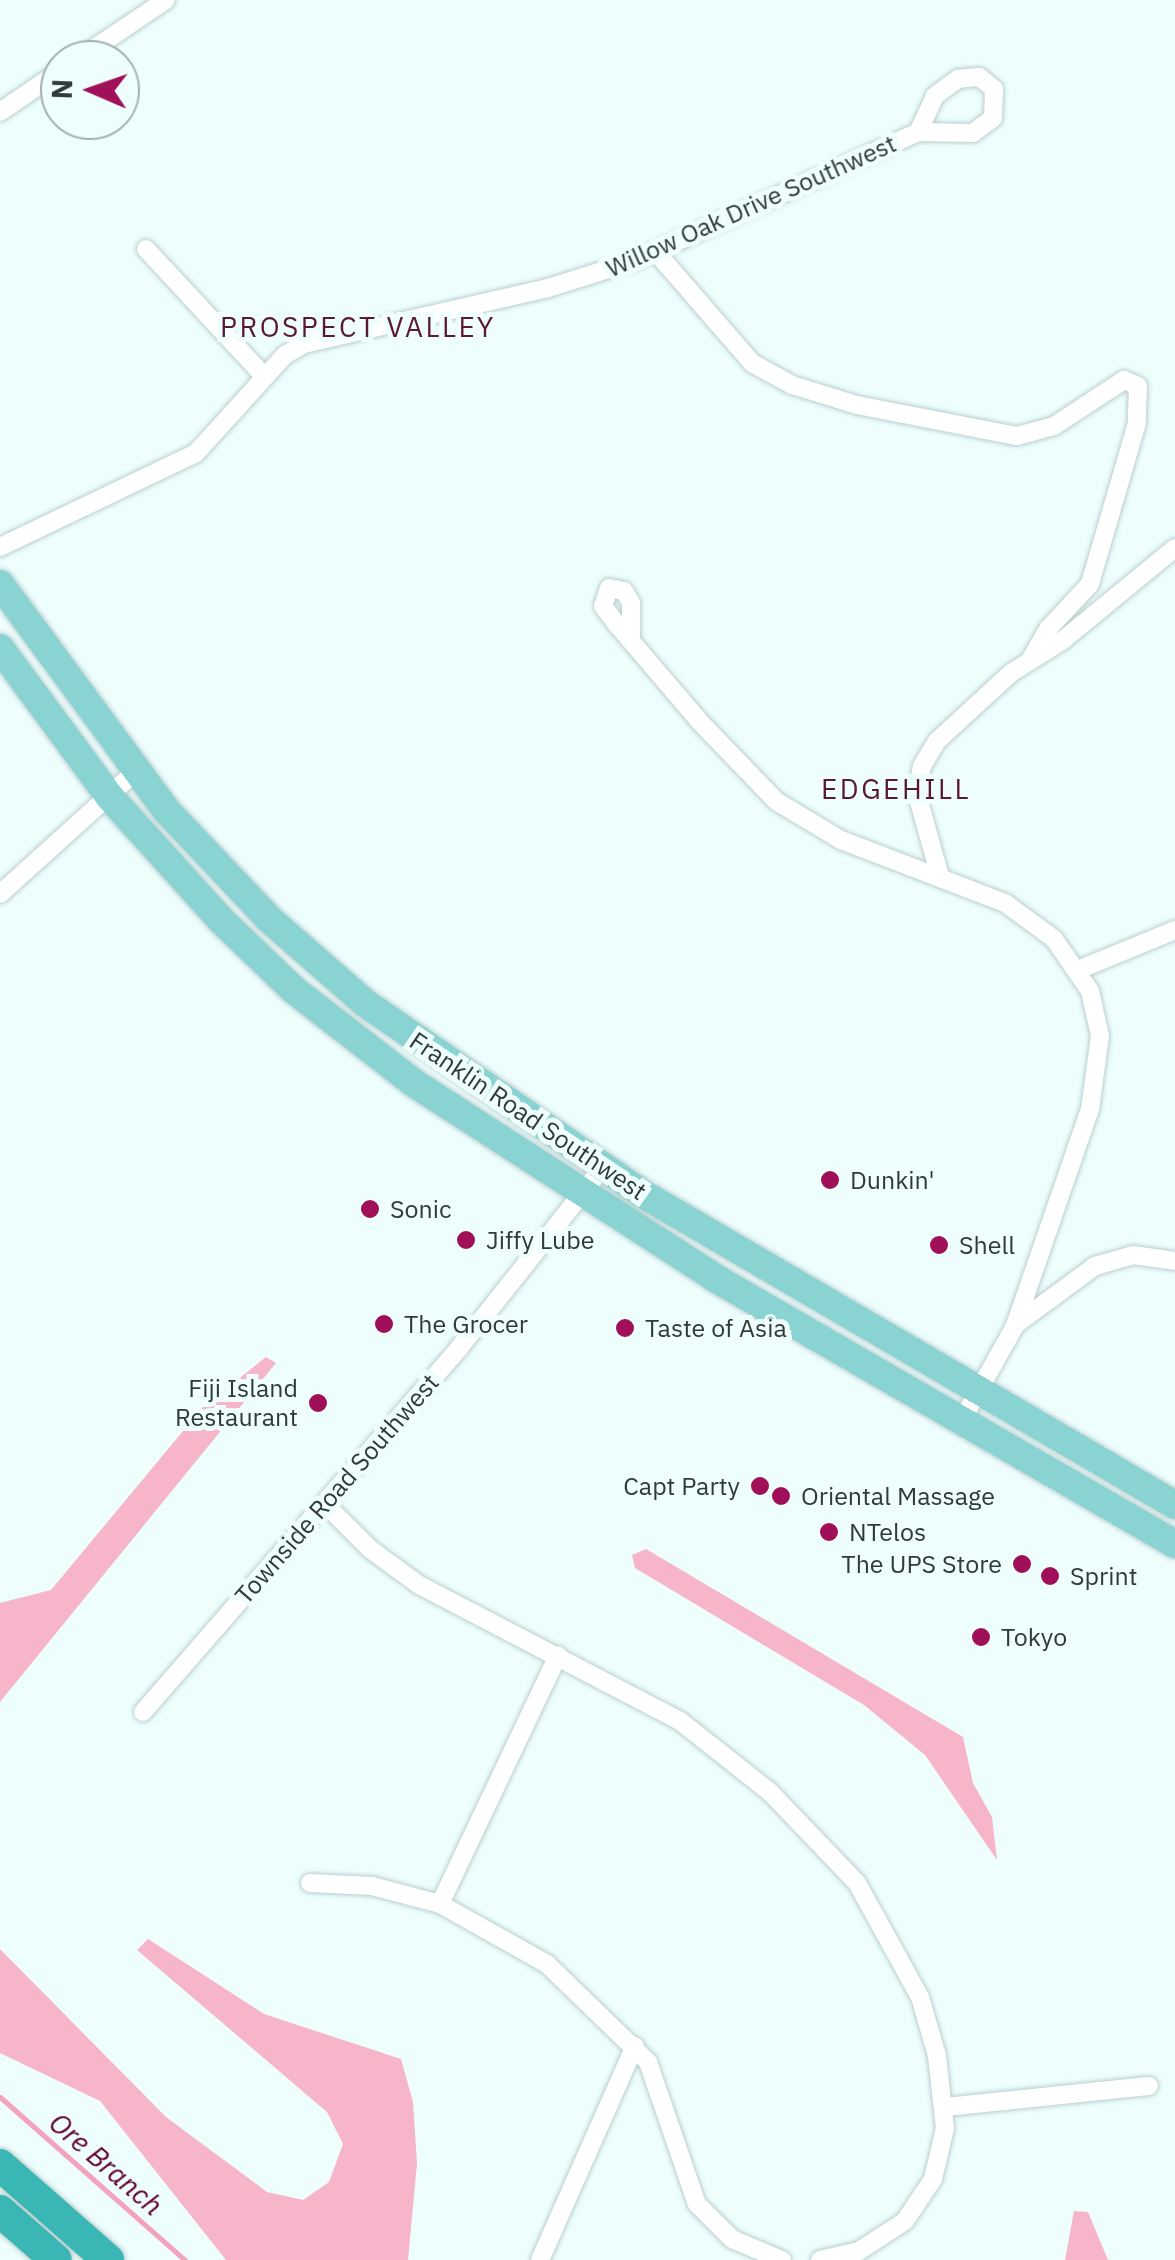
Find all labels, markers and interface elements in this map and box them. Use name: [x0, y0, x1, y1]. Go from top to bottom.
north arrow: [40, 40, 140, 140]
text: N: [43, 78, 80, 100]
street label: Willow Oak Drive Southwest: [601, 128, 901, 284]
district label: PROSPECT VALLEY: [220, 310, 496, 344]
district label: EDGEHILL: [821, 772, 971, 806]
street label: Franklin Road Southwest: [404, 1026, 652, 1206]
place label: Dunkin': [850, 1165, 934, 1195]
marker: Dunkin': [819, 1169, 841, 1191]
place label: Sonic: [390, 1194, 452, 1224]
marker: Sonic: [359, 1198, 381, 1220]
place label: Jiffy Lube: [486, 1225, 595, 1255]
marker: Jiffy Lube: [455, 1229, 477, 1251]
place label: Shell: [959, 1230, 1015, 1260]
marker: Shell: [928, 1234, 950, 1256]
place label: The Grocer: [404, 1309, 528, 1339]
marker: The Grocer: [373, 1313, 395, 1335]
place label: Taste of Asia: [645, 1313, 787, 1343]
marker: Taste of Asia: [614, 1317, 636, 1339]
street label: Townside Road Southwest: [229, 1368, 445, 1610]
place label: Fiji Island Restaurant: [175, 1374, 298, 1433]
marker: Fiji Island Restaurant: [307, 1392, 329, 1414]
place label: Capt Party: [623, 1471, 740, 1501]
marker: Capt Party: [749, 1475, 771, 1497]
place label: Oriental Massage: [801, 1481, 995, 1511]
marker: Oriental Massage: [770, 1485, 792, 1507]
place label: NTelos: [849, 1517, 926, 1547]
marker: NTelos: [818, 1521, 840, 1543]
place label: The UPS Store: [841, 1549, 1002, 1579]
marker: The UPS Store: [1011, 1553, 1033, 1575]
place label: Sprint: [1070, 1561, 1137, 1591]
marker: Sprint: [1039, 1565, 1061, 1587]
place label: Tokyo: [1001, 1622, 1067, 1652]
marker: Tokyo: [970, 1626, 992, 1648]
water label: Ore Branch: [42, 2106, 170, 2222]

